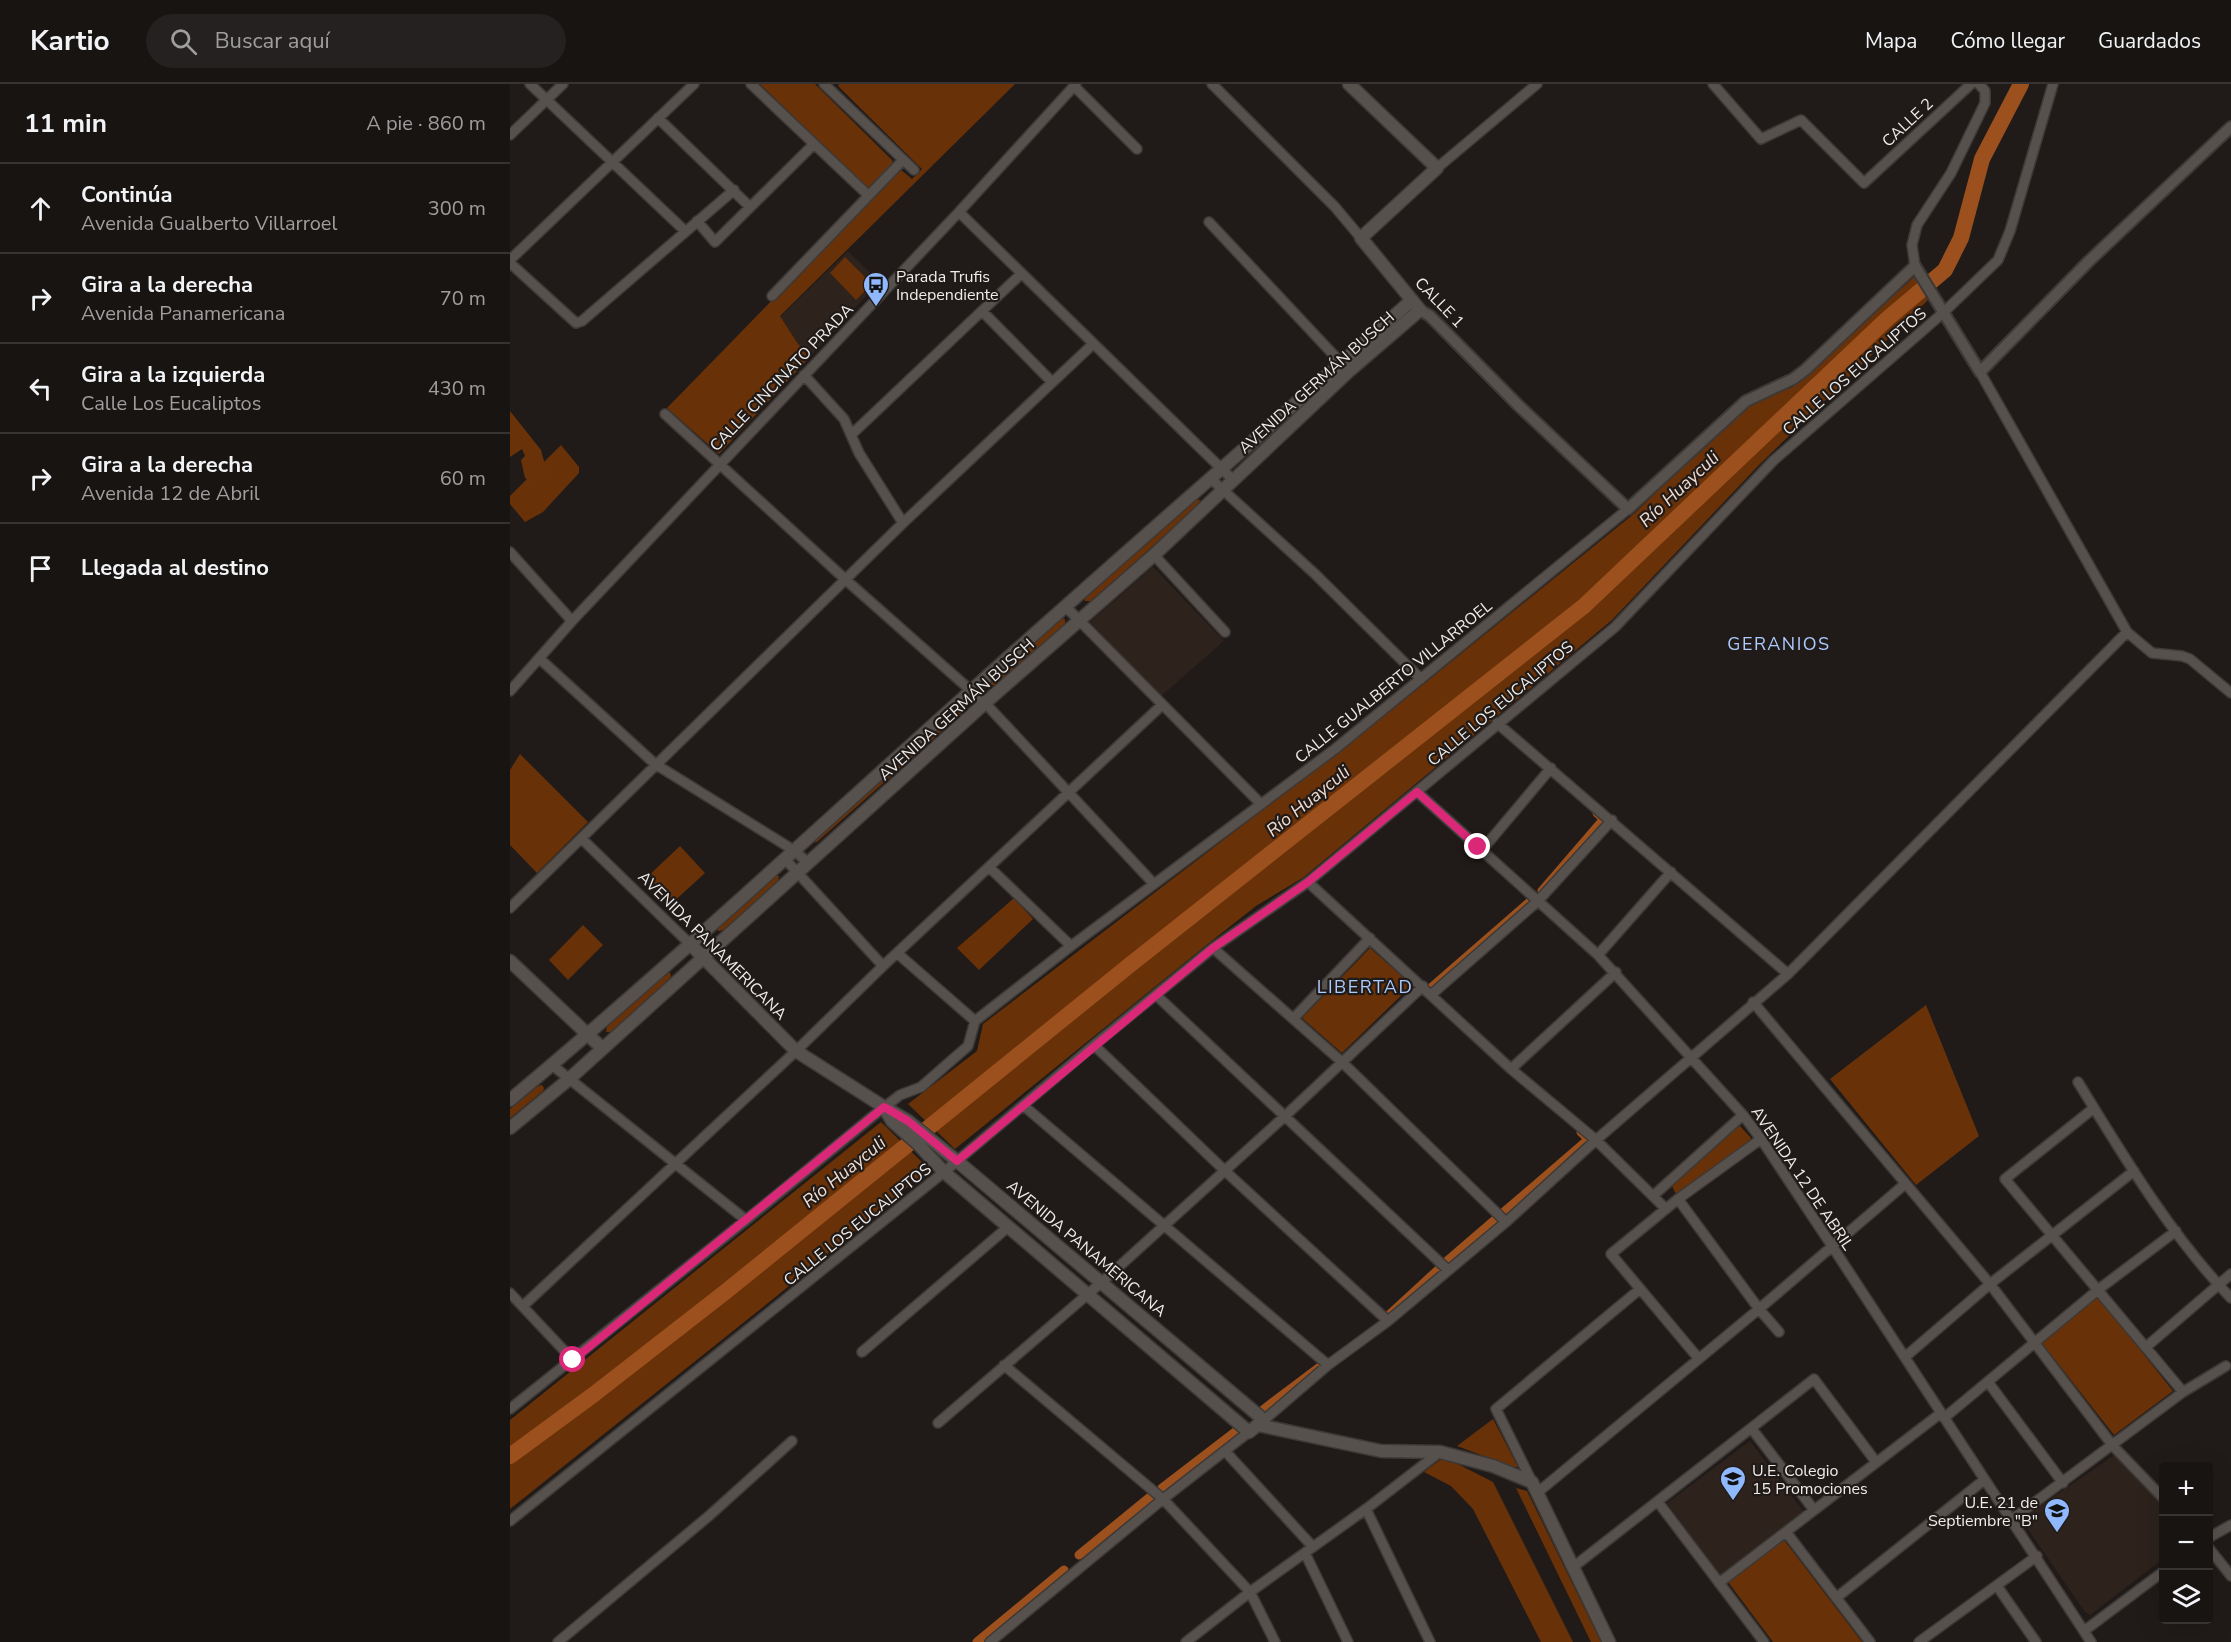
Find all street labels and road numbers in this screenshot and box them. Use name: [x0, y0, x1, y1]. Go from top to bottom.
street label: CALLE 2: [1877, 93, 1938, 152]
street label: CALLE 1: [1410, 273, 1469, 333]
street label: CALLE CINCINATO PRADA: [705, 299, 859, 456]
street label: CALLE LOS EUCALIPTOS: [1778, 303, 1931, 440]
street label: AVENIDA GERMÁN BUSCH: [1234, 307, 1399, 459]
street label: CALLE GUALBERTO VILLARROEL: [1290, 595, 1497, 768]
street label: AVENIDA GERMÁN BUSCH: [874, 634, 1039, 786]
street label: CALLE LOS EUCALIPTOS: [1423, 636, 1578, 771]
street label: AVENIDA PANAMERICANA: [633, 866, 792, 1025]
street label: AVENIDA 12 DE ABRIL: [1746, 1102, 1859, 1255]
street label: CALLE LOS EUCALIPTOS: [779, 1158, 936, 1291]
street label: AVENIDA PANAMERICANA: [1002, 1175, 1171, 1322]

